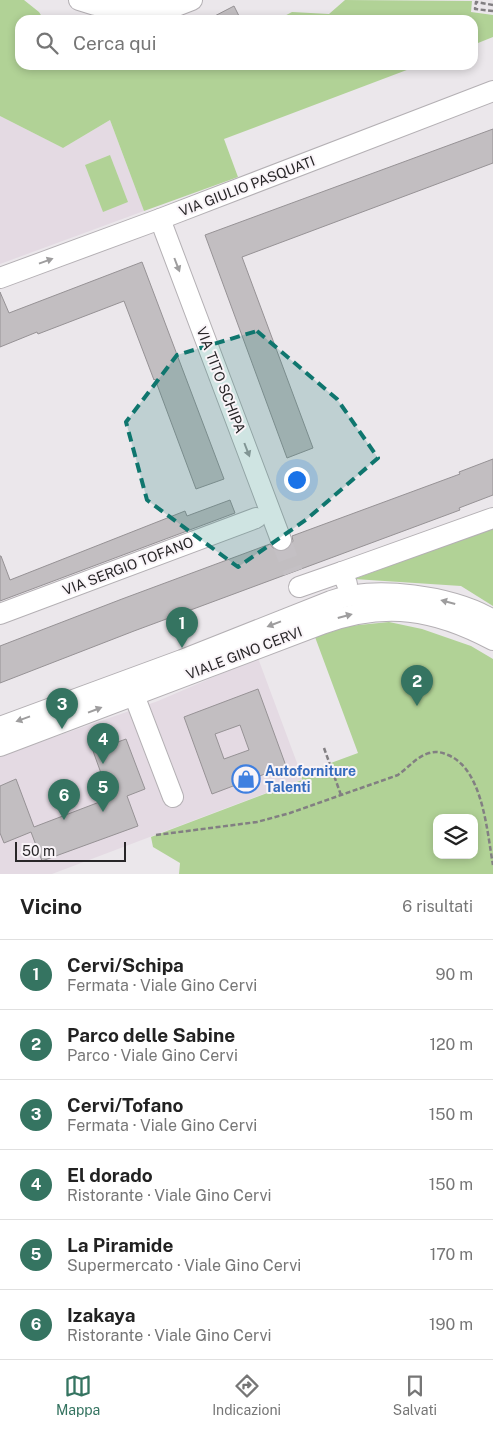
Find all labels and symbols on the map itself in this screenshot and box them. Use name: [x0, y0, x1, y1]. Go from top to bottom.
street label: VIA GIULIO PASQUATI: [177, 153, 317, 219]
one-way arrow: [39, 257, 54, 265]
one-way arrow: [173, 258, 181, 273]
street label: VIA TITO SCHIPA: [193, 325, 249, 435]
one-way arrow: [244, 442, 251, 457]
your location: [284, 467, 310, 493]
street label: VIA SERGIO TOFANO: [60, 534, 196, 598]
one-way arrow: [440, 598, 455, 606]
pin: 1: [166, 607, 198, 648]
one-way arrow: [338, 612, 353, 620]
one-way arrow: [266, 621, 281, 628]
street label: VIALE GINO CERVI: [184, 624, 304, 682]
pin: 2: [401, 665, 433, 706]
pin: 3: [46, 688, 78, 729]
one-way arrow: [87, 706, 102, 713]
one-way arrow: [16, 716, 31, 723]
pin: 4: [87, 723, 119, 764]
place label: Autoforniture Talenti: [265, 763, 356, 795]
shop icon: Autoforniture Talenti: [231, 764, 261, 794]
pin: 5: [87, 771, 119, 812]
pin: 6: [48, 779, 80, 820]
scale bar: [15, 839, 126, 862]

